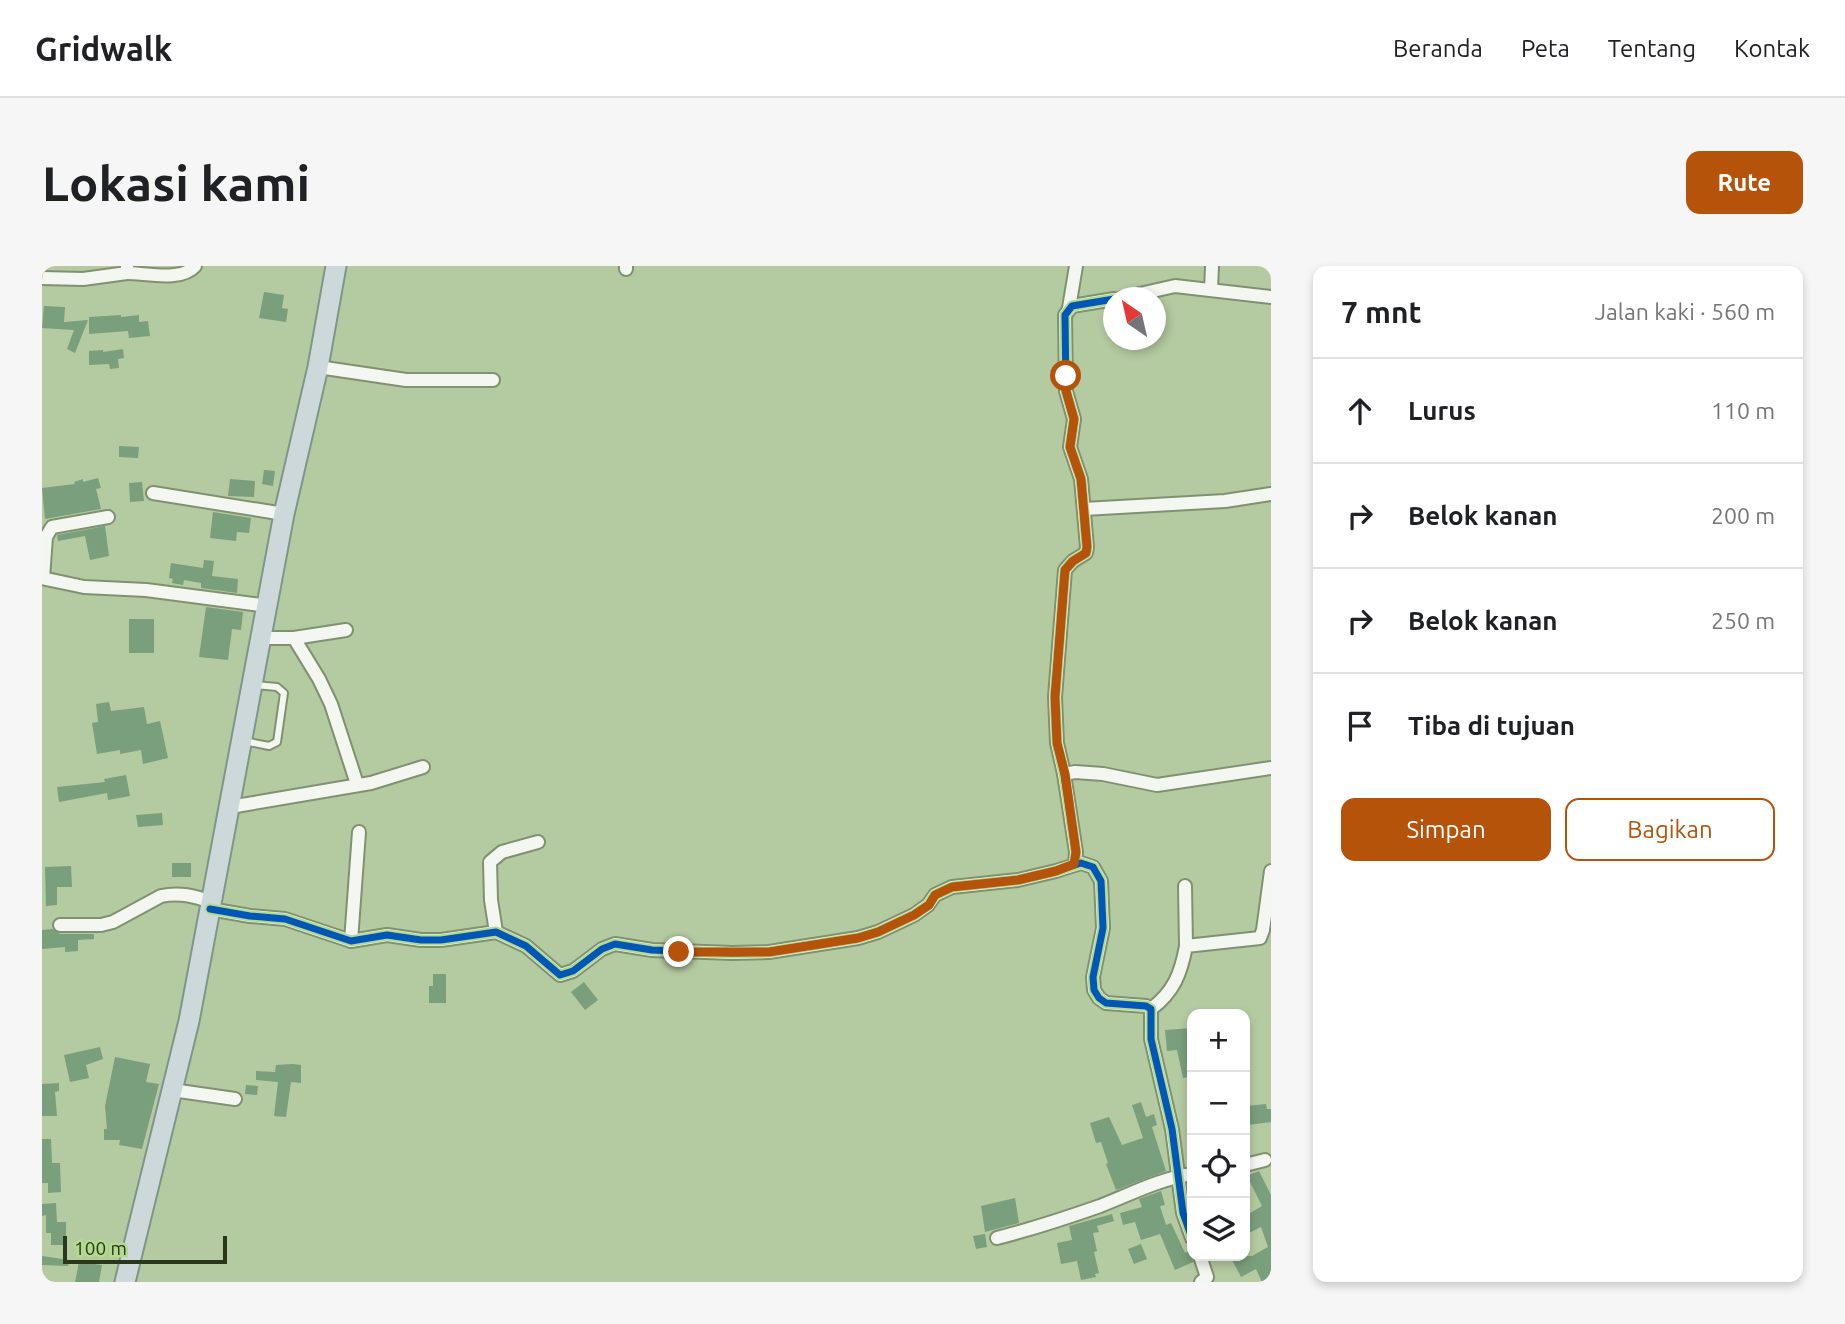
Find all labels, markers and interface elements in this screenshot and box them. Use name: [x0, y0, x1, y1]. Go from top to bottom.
text: Gridwalk: [35, 30, 172, 67]
text: Beranda: [1393, 35, 1483, 62]
text: Peta: [1521, 35, 1570, 62]
text: Tentang: [1608, 35, 1696, 62]
text: Kontak: [1734, 35, 1810, 62]
button: Rute: [1686, 151, 1803, 214]
text: Lokasi kami: [42, 155, 310, 210]
north arrow: [1103, 287, 1166, 350]
text: 7 mnt: [1341, 295, 1421, 329]
text: Jalan kaki · 560 m: [1595, 299, 1775, 324]
route start: [1050, 360, 1081, 391]
icon: ahead: [1341, 392, 1379, 430]
text: Lurus: [1408, 396, 1476, 425]
text: 110 m: [1711, 398, 1775, 423]
icon: right: [1341, 497, 1379, 535]
text: Belok kanan: [1408, 501, 1558, 530]
text: 200 m: [1711, 503, 1775, 528]
icon: right: [1341, 602, 1379, 640]
text: Belok kanan: [1408, 606, 1558, 635]
text: 250 m: [1711, 608, 1775, 633]
icon: arrive: [1341, 707, 1379, 745]
text: Tiba di tujuan: [1408, 711, 1575, 740]
button: Simpan: [1341, 798, 1551, 861]
button: Bagikan: [1565, 798, 1775, 861]
route end: [663, 936, 694, 967]
map controls: [1187, 1009, 1250, 1261]
button: +: [1187, 1009, 1250, 1072]
button: −: [1187, 1072, 1250, 1135]
button: locate: [1187, 1135, 1250, 1198]
button: layers: [1187, 1198, 1250, 1261]
scale bar: [63, 1233, 228, 1265]
text: 100 m: [74, 1237, 127, 1259]

